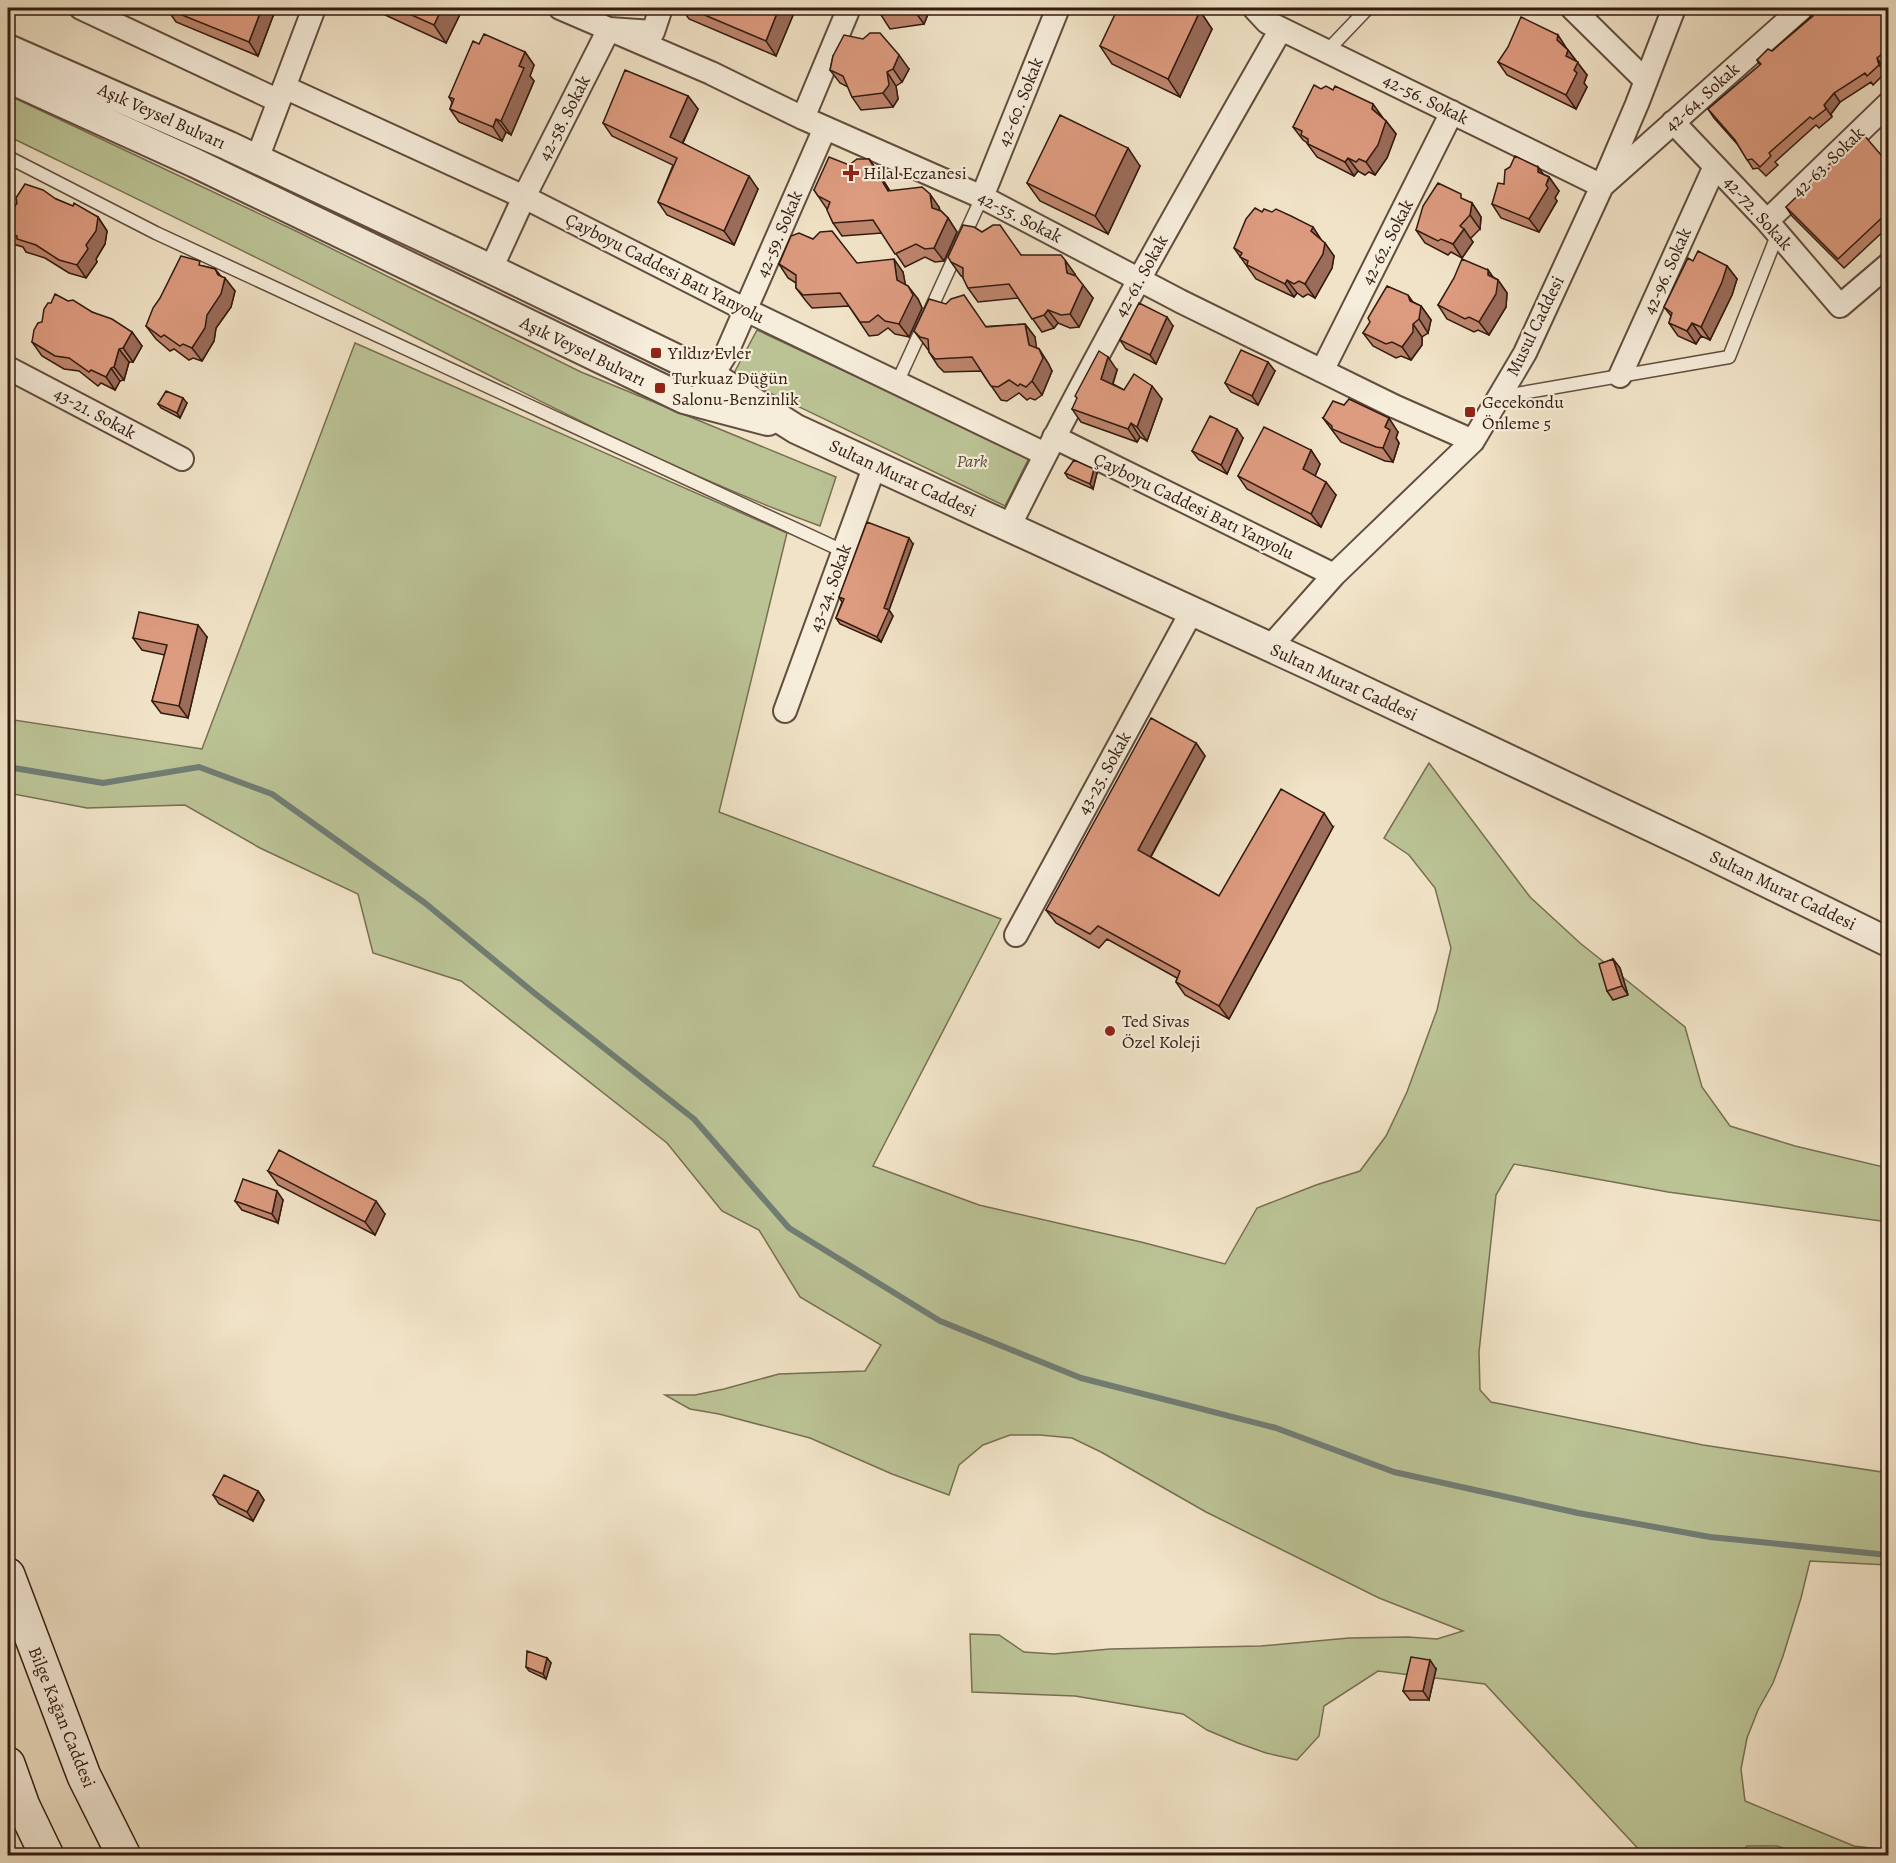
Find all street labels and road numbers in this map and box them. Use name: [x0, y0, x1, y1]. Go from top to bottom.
street label: 42-60. Sokak: [991, 54, 1049, 150]
street label: 42-64. Sokak: [1659, 57, 1745, 137]
street label: 42-56. Sokak: [1379, 68, 1473, 130]
street label: 42-58. Sokak: [532, 71, 596, 165]
street label: Aşık Veysel Bulvarı: [93, 77, 230, 155]
street label: 42-63. Sokak: [1787, 121, 1870, 203]
street label: 42-72. Sokak: [1718, 171, 1798, 255]
street label: 42-55. Sokak: [974, 185, 1066, 249]
street label: 42-59. Sokak: [750, 187, 808, 281]
street label: 42-62. Sokak: [1355, 195, 1419, 289]
street label: Çayboyu Caddesi Batı Yanyolu: [561, 207, 769, 329]
street label: 42-96. Sokak: [1637, 224, 1697, 318]
street label: 42-61. Sokak: [1108, 230, 1174, 322]
street label: Musul Caddesi: [1500, 272, 1570, 380]
street label: Aşık Veysel Bulvarı: [515, 310, 650, 392]
street label: 43-21. Sokak: [50, 381, 140, 445]
street label: Sultan Murat Caddesi: [825, 433, 981, 523]
street label: Çayboyu Caddesi Batı Yanyolu: [1090, 447, 1299, 565]
street label: 43-24. Sokak: [803, 541, 857, 635]
street label: Sultan Murat Caddesi: [1266, 637, 1422, 727]
street label: 43-25. Sokak: [1071, 727, 1137, 819]
street label: Sultan Murat Caddesi: [1706, 844, 1860, 936]
street label: Bilge Kağan Caddesi: [23, 1643, 101, 1791]

